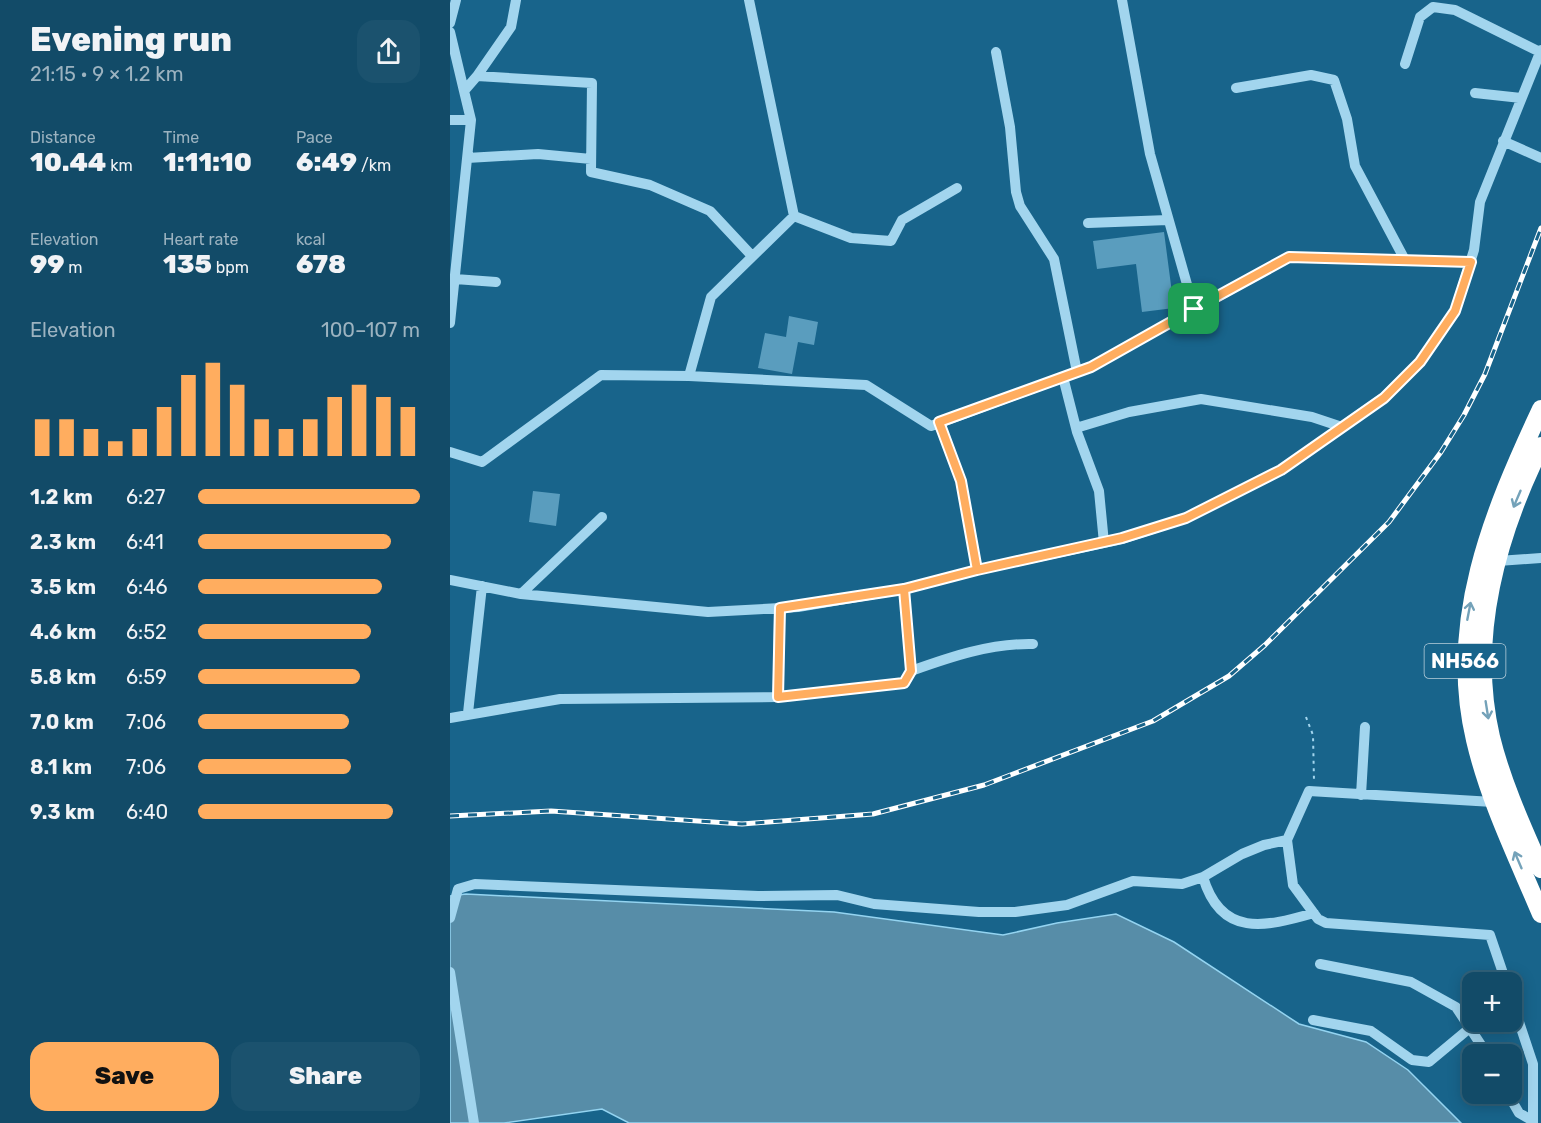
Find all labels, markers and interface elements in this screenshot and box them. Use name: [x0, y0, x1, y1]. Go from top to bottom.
text: Evening run: [30, 20, 232, 59]
button: share: [357, 20, 420, 83]
text: 21:15 · 9 × 1.2 km: [30, 62, 183, 86]
text: Distance: [30, 128, 96, 147]
text: Time: [163, 128, 199, 147]
text: Pace: [296, 128, 333, 147]
text: 10.44: [30, 147, 106, 178]
text: 1:11:10: [163, 147, 252, 178]
text: 6:49: [296, 147, 357, 178]
text: km: [106, 156, 133, 175]
text: /km: [357, 156, 391, 175]
text: Elevation: [30, 230, 99, 249]
text: Heart rate: [163, 230, 238, 249]
text: kcal: [296, 230, 325, 249]
text: 99: [30, 249, 64, 280]
text: 135: [163, 249, 212, 280]
text: 678: [296, 249, 346, 280]
text: m: [64, 258, 83, 277]
text: bpm: [212, 258, 249, 277]
pin: [1168, 283, 1219, 334]
icon: arrive: [1177, 292, 1210, 325]
text: Elevation: [30, 318, 116, 342]
text: 100–107 m: [321, 318, 420, 342]
text: 1.2 km: [30, 485, 93, 509]
text: 6:27: [126, 485, 165, 509]
one-way arrow: [1511, 489, 1522, 508]
text: 2.3 km: [30, 530, 96, 554]
text: 6:41: [126, 530, 164, 554]
text: 3.5 km: [30, 575, 96, 599]
text: 6:46: [126, 575, 168, 599]
one-way arrow: [1464, 601, 1475, 621]
text: 4.6 km: [30, 620, 96, 644]
text: 6:52: [126, 620, 167, 644]
road number: NH566: [1424, 644, 1506, 678]
text: 5.8 km: [30, 665, 96, 689]
text: 6:59: [126, 665, 167, 689]
one-way arrow: [1481, 700, 1492, 720]
text: 7.0 km: [30, 710, 94, 734]
text: 7:06: [126, 710, 166, 734]
text: 8.1 km: [30, 755, 92, 779]
text: 7:06: [126, 755, 166, 779]
text: 9.3 km: [30, 800, 95, 824]
text: 6:40: [126, 800, 168, 824]
one-way arrow: [1512, 851, 1523, 870]
map controls: [1462, 972, 1522, 1104]
button: +: [1462, 972, 1522, 1032]
button: Save: [30, 1042, 219, 1111]
button: Share: [231, 1042, 420, 1111]
button: −: [1462, 1044, 1522, 1104]

